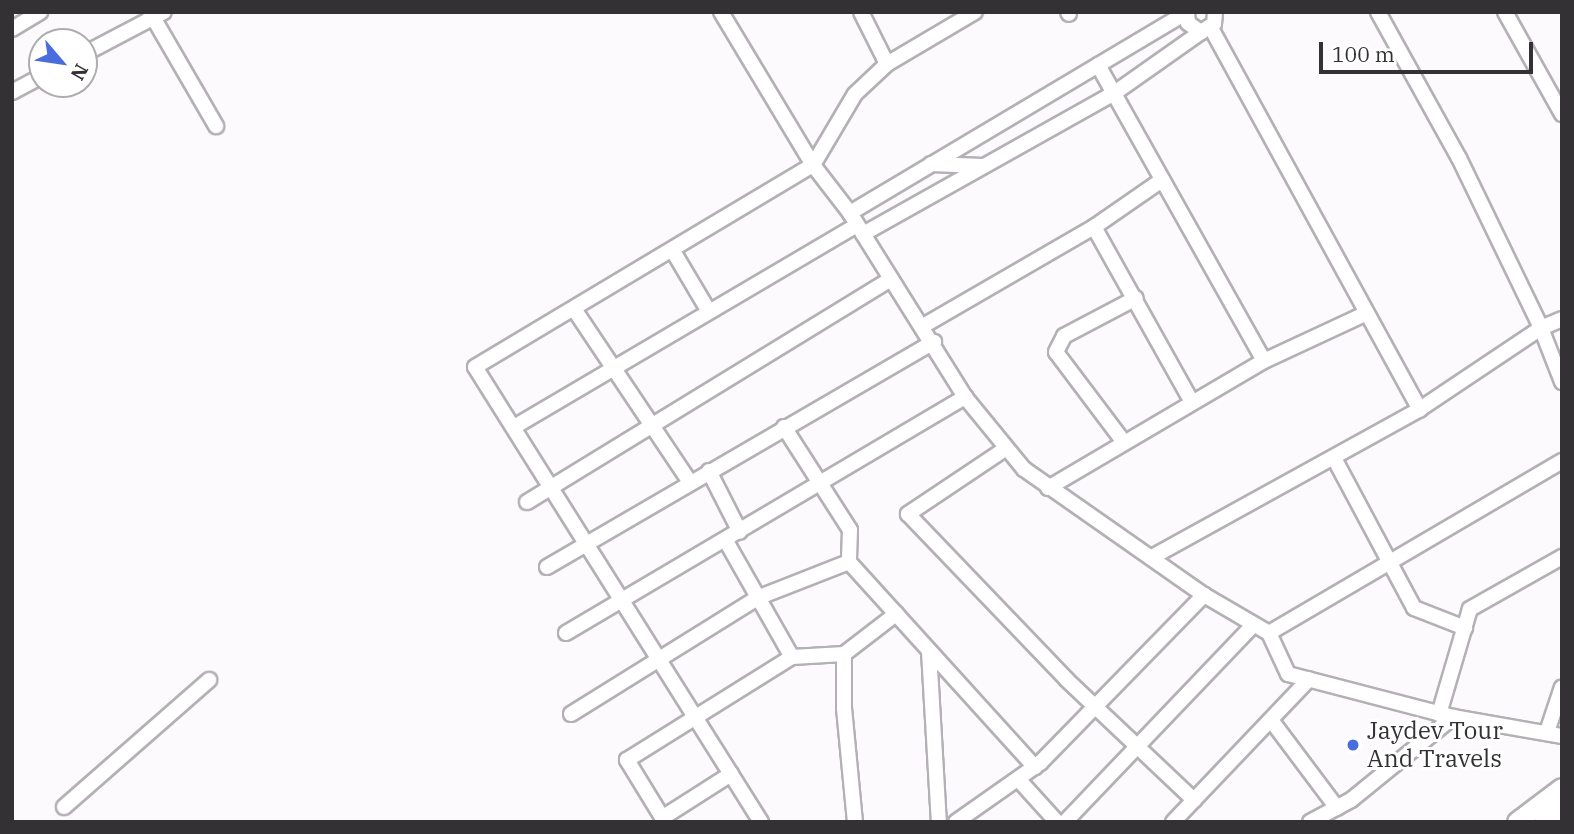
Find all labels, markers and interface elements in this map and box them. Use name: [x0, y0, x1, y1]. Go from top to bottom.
north arrow: [28, 28, 98, 98]
scale bar: [1322, 28, 1536, 72]
text: 100 m: [1332, 40, 1395, 68]
text: N: [65, 60, 94, 85]
place label: Jaydev Tour And Travels: [1367, 717, 1503, 773]
marker: Jaydev Tour And Travels: [1345, 737, 1361, 753]

